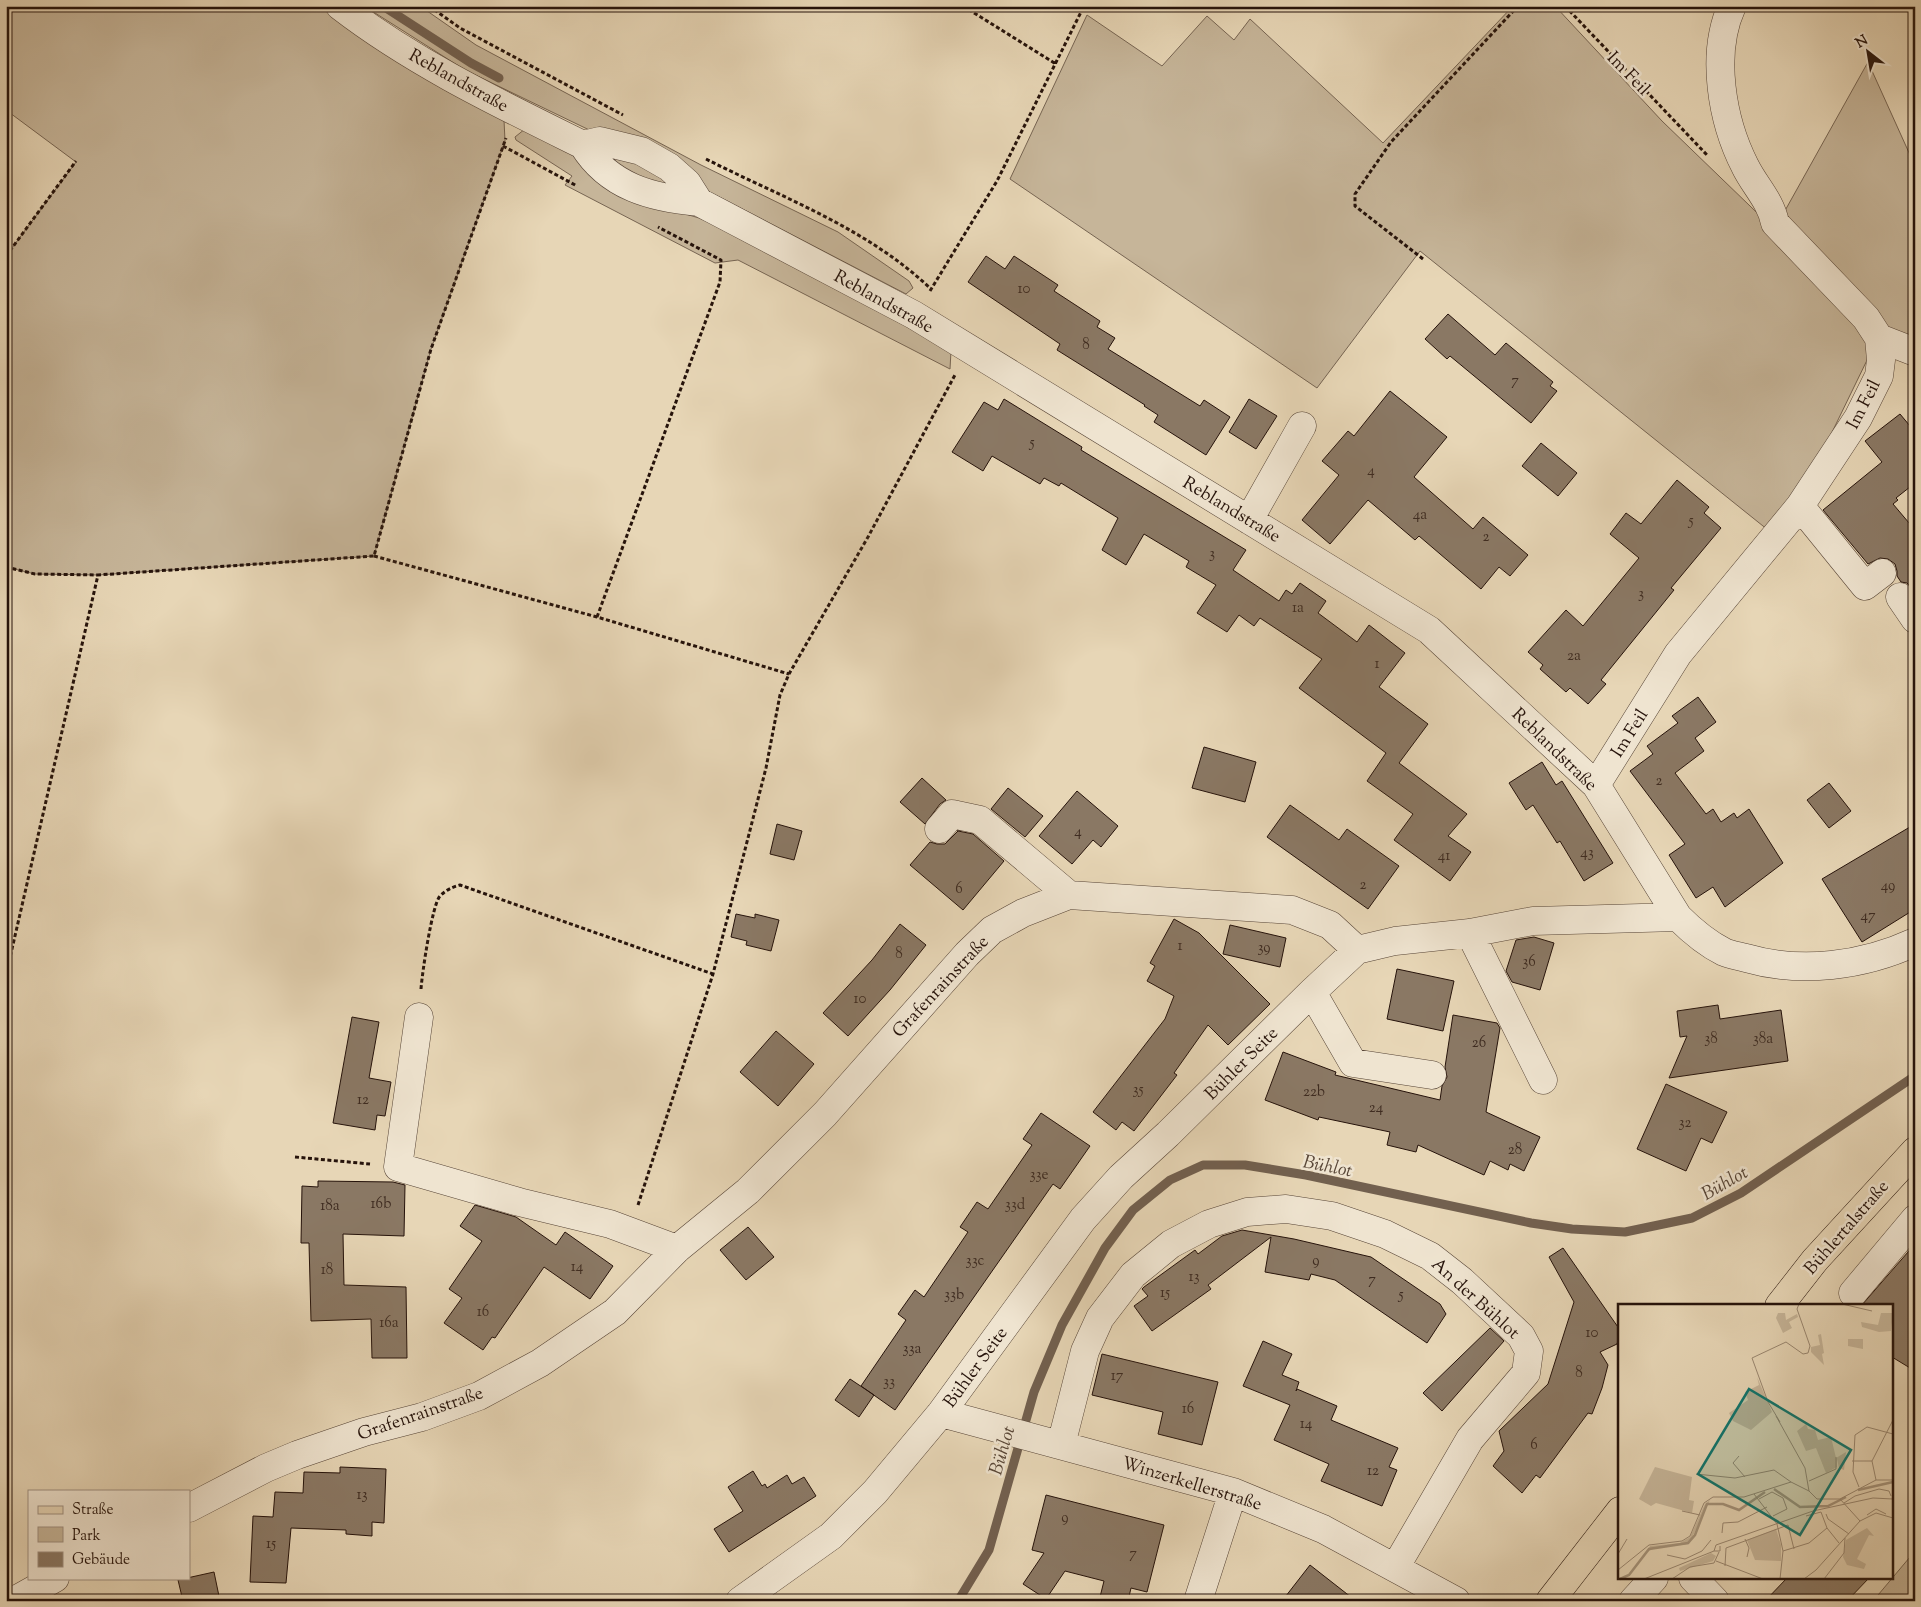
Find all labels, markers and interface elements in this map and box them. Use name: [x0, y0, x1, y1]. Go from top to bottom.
north arrow: [1844, 28, 1894, 78]
text: N: [1852, 31, 1872, 54]
street label: Reblandstraße: [403, 44, 513, 120]
street label: Im Feil: [1600, 46, 1655, 102]
street label: Reblandstraße: [828, 265, 938, 341]
house number: 10: [1018, 279, 1031, 300]
house number: 8: [1082, 335, 1090, 356]
house number: 7: [1511, 371, 1519, 392]
street label: Im Feil: [1841, 375, 1888, 434]
house number: 5: [1028, 433, 1035, 454]
house number: 4: [1367, 461, 1375, 482]
street label: Reblandstraße: [1177, 471, 1285, 550]
house number: 4a: [1413, 505, 1427, 526]
house number: 5: [1687, 511, 1694, 532]
house number: 2: [1482, 527, 1490, 548]
house number: 3: [1209, 544, 1215, 565]
house number: 3: [1638, 584, 1644, 605]
house number: 1a: [1292, 598, 1304, 619]
house number: 2a: [1567, 646, 1581, 667]
house number: 1: [1374, 654, 1380, 675]
street label: Reblandstraße: [1505, 703, 1602, 798]
street label: Im Feil: [1606, 705, 1656, 763]
house number: 2: [1655, 771, 1663, 792]
house number: 4: [1074, 822, 1082, 843]
house number: 43: [1580, 843, 1594, 864]
house number: 41: [1438, 846, 1450, 867]
house number: 2: [1359, 875, 1367, 896]
house number: 49: [1881, 876, 1895, 897]
house number: 6: [955, 879, 963, 900]
house number: 47: [1860, 906, 1876, 927]
street label: Grafenrainstraße: [887, 930, 996, 1044]
house number: 1: [1177, 936, 1183, 957]
house number: 39: [1257, 938, 1271, 959]
house number: 8: [895, 944, 903, 965]
house number: 36: [1522, 952, 1536, 973]
house number: 10: [854, 989, 867, 1010]
street label: Bühler Seite: [1200, 1022, 1285, 1107]
house number: 38: [1704, 1029, 1718, 1050]
house number: 38a: [1753, 1029, 1773, 1050]
house number: 26: [1472, 1033, 1486, 1054]
house number: 35: [1132, 1080, 1144, 1101]
house number: 22b: [1303, 1082, 1325, 1103]
house number: 12: [357, 1090, 369, 1111]
house number: 24: [1369, 1098, 1384, 1119]
house number: 32: [1678, 1113, 1692, 1134]
house number: 28: [1508, 1140, 1522, 1161]
water label: Bühlot: [1300, 1149, 1355, 1186]
water label: Bühlot: [1697, 1160, 1754, 1208]
house number: 33e: [1030, 1165, 1048, 1186]
street label: Bühlertalstraße: [1799, 1175, 1896, 1281]
house number: 16b: [370, 1194, 392, 1215]
house number: 33d: [1005, 1195, 1026, 1216]
house number: 18a: [320, 1196, 340, 1217]
house number: 33c: [966, 1251, 985, 1272]
house number: 9: [1312, 1251, 1320, 1272]
street label: An der Bühlot: [1425, 1253, 1525, 1346]
house number: 14: [571, 1257, 584, 1278]
house number: 18: [321, 1260, 333, 1281]
house number: 13: [1188, 1267, 1200, 1288]
house number: 7: [1368, 1270, 1376, 1291]
house number: 15: [1160, 1283, 1170, 1304]
house number: 33b: [944, 1285, 964, 1306]
house number: 5: [1397, 1285, 1404, 1306]
house number: 16: [477, 1302, 489, 1323]
inset map: [1618, 1304, 1894, 1580]
house number: 16a: [379, 1313, 399, 1334]
street label: Bühler Seite: [938, 1322, 1015, 1414]
house number: 10: [1586, 1323, 1599, 1344]
house number: 33a: [902, 1339, 922, 1360]
house number: 8: [1575, 1363, 1583, 1384]
house number: 17: [1111, 1366, 1124, 1387]
house number: 33: [883, 1372, 895, 1393]
street label: Grafenrainstraße: [354, 1381, 487, 1449]
house number: 16: [1182, 1399, 1194, 1420]
house number: 14: [1300, 1414, 1313, 1435]
water label: Bühlot: [984, 1423, 1023, 1478]
house number: 6: [1530, 1435, 1538, 1456]
street label: Winzerkellerstraße: [1118, 1451, 1265, 1519]
house number: 12: [1367, 1461, 1379, 1482]
house number: 13: [356, 1485, 368, 1506]
legend: [28, 1490, 190, 1580]
text: Straße: [72, 1500, 114, 1521]
house number: 9: [1061, 1508, 1069, 1529]
text: Park: [72, 1526, 101, 1547]
house number: 15: [266, 1534, 276, 1555]
house number: 7: [1129, 1544, 1137, 1565]
text: Gebäude: [72, 1550, 130, 1571]

